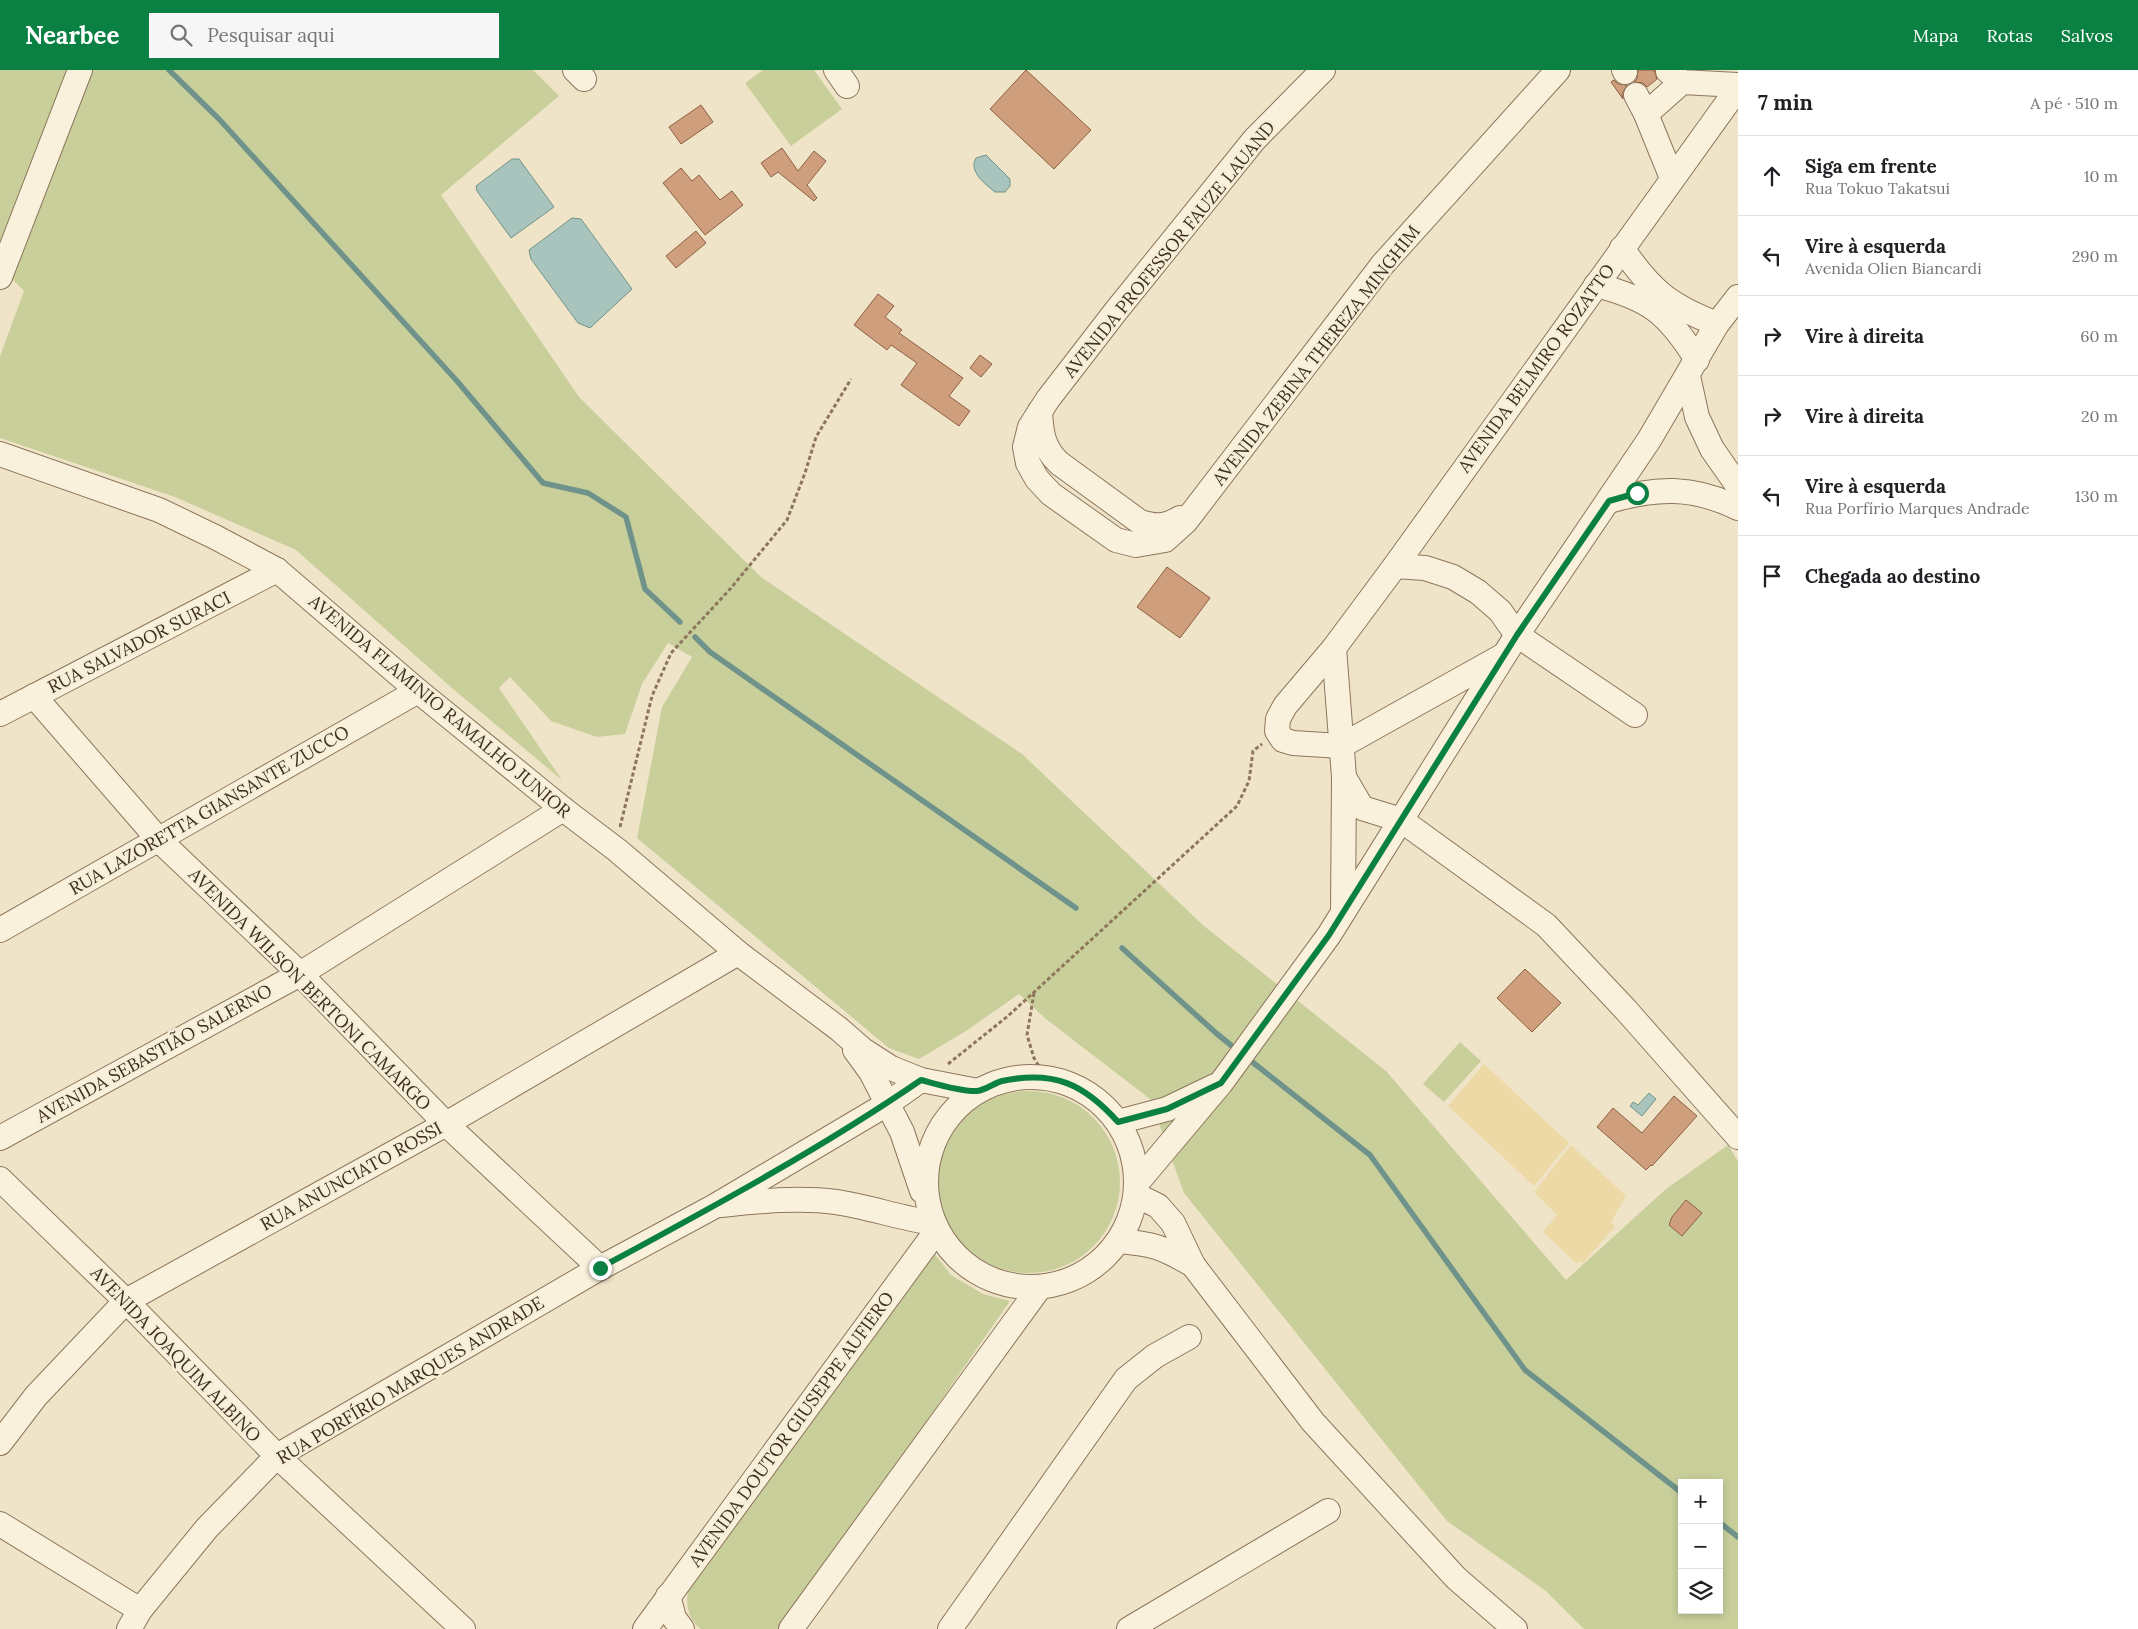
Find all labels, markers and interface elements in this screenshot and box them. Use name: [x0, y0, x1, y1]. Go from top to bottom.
search box: [149, 13, 499, 58]
text: Nearbee: [25, 20, 119, 51]
icon: search: [167, 21, 195, 49]
text: Pesquisar aqui: [207, 23, 334, 47]
text: Mapa: [1913, 24, 1959, 47]
text: Rotas: [1987, 24, 2033, 47]
text: Salvos: [2061, 24, 2113, 47]
text: 7 min: [1758, 89, 1813, 116]
text: A pé · 510 m: [2030, 93, 2118, 113]
street label: AVENIDA PROFESSOR FAUZE LAUAND: [1057, 116, 1280, 383]
text: Siga em frente: [1805, 154, 1937, 178]
icon: ahead: [1758, 162, 1786, 190]
text: 10 m: [2084, 166, 2118, 186]
text: Rua Tokuo Takatsui: [1805, 178, 1950, 198]
street label: AVENIDA ZEBINA THEREZA MINGHIM: [1207, 220, 1425, 491]
text: Vire à esquerda: [1805, 234, 1946, 258]
icon: left: [1758, 242, 1786, 270]
text: 290 m: [2072, 246, 2118, 266]
text: Avenida Olien Biancardi: [1805, 258, 1982, 278]
street label: AVENIDA BELMIRO ROZATTO: [1452, 259, 1620, 478]
icon: right: [1758, 322, 1786, 350]
text: Vire à direita: [1805, 324, 1924, 348]
text: 60 m: [2080, 326, 2118, 346]
icon: right: [1758, 402, 1786, 430]
text: Vire à direita: [1805, 404, 1924, 428]
text: 20 m: [2081, 406, 2118, 426]
text: Vire à esquerda: [1805, 474, 1946, 498]
route start: [1626, 482, 1649, 505]
icon: left: [1758, 482, 1786, 510]
text: 130 m: [2075, 486, 2118, 506]
text: Rua Porfírio Marques Andrade: [1805, 498, 2030, 518]
icon: arrive: [1758, 562, 1786, 590]
text: Chegada ao destino: [1805, 564, 1980, 588]
street label: RUA SALVADOR SURACI: [44, 586, 234, 698]
street label: AVENIDA FLAMINIO RAMALHO JUNIOR: [303, 589, 576, 823]
street label: RUA LAZORETTA GIANSANTE ZUCCO: [65, 720, 353, 900]
street label: AVENIDA WILSON BERTONI CAMARGO: [183, 862, 436, 1115]
street label: AVENIDA SEBASTIÃO SALERNO: [31, 978, 276, 1128]
street label: RUA ANUNCIATO ROSSI: [256, 1116, 446, 1236]
route end: [589, 1257, 612, 1280]
street label: AVENIDA JOAQUIM ALBINO: [85, 1260, 266, 1447]
street label: AVENIDA DOUTOR GIUSEPPE AUFIERO: [683, 1287, 899, 1572]
street label: RUA PORFÍRIO MARQUES ANDRADE: [272, 1291, 548, 1469]
map controls: [1678, 1479, 1723, 1614]
button: +: [1678, 1479, 1723, 1524]
button: −: [1678, 1524, 1723, 1569]
button: layers: [1678, 1569, 1723, 1614]

